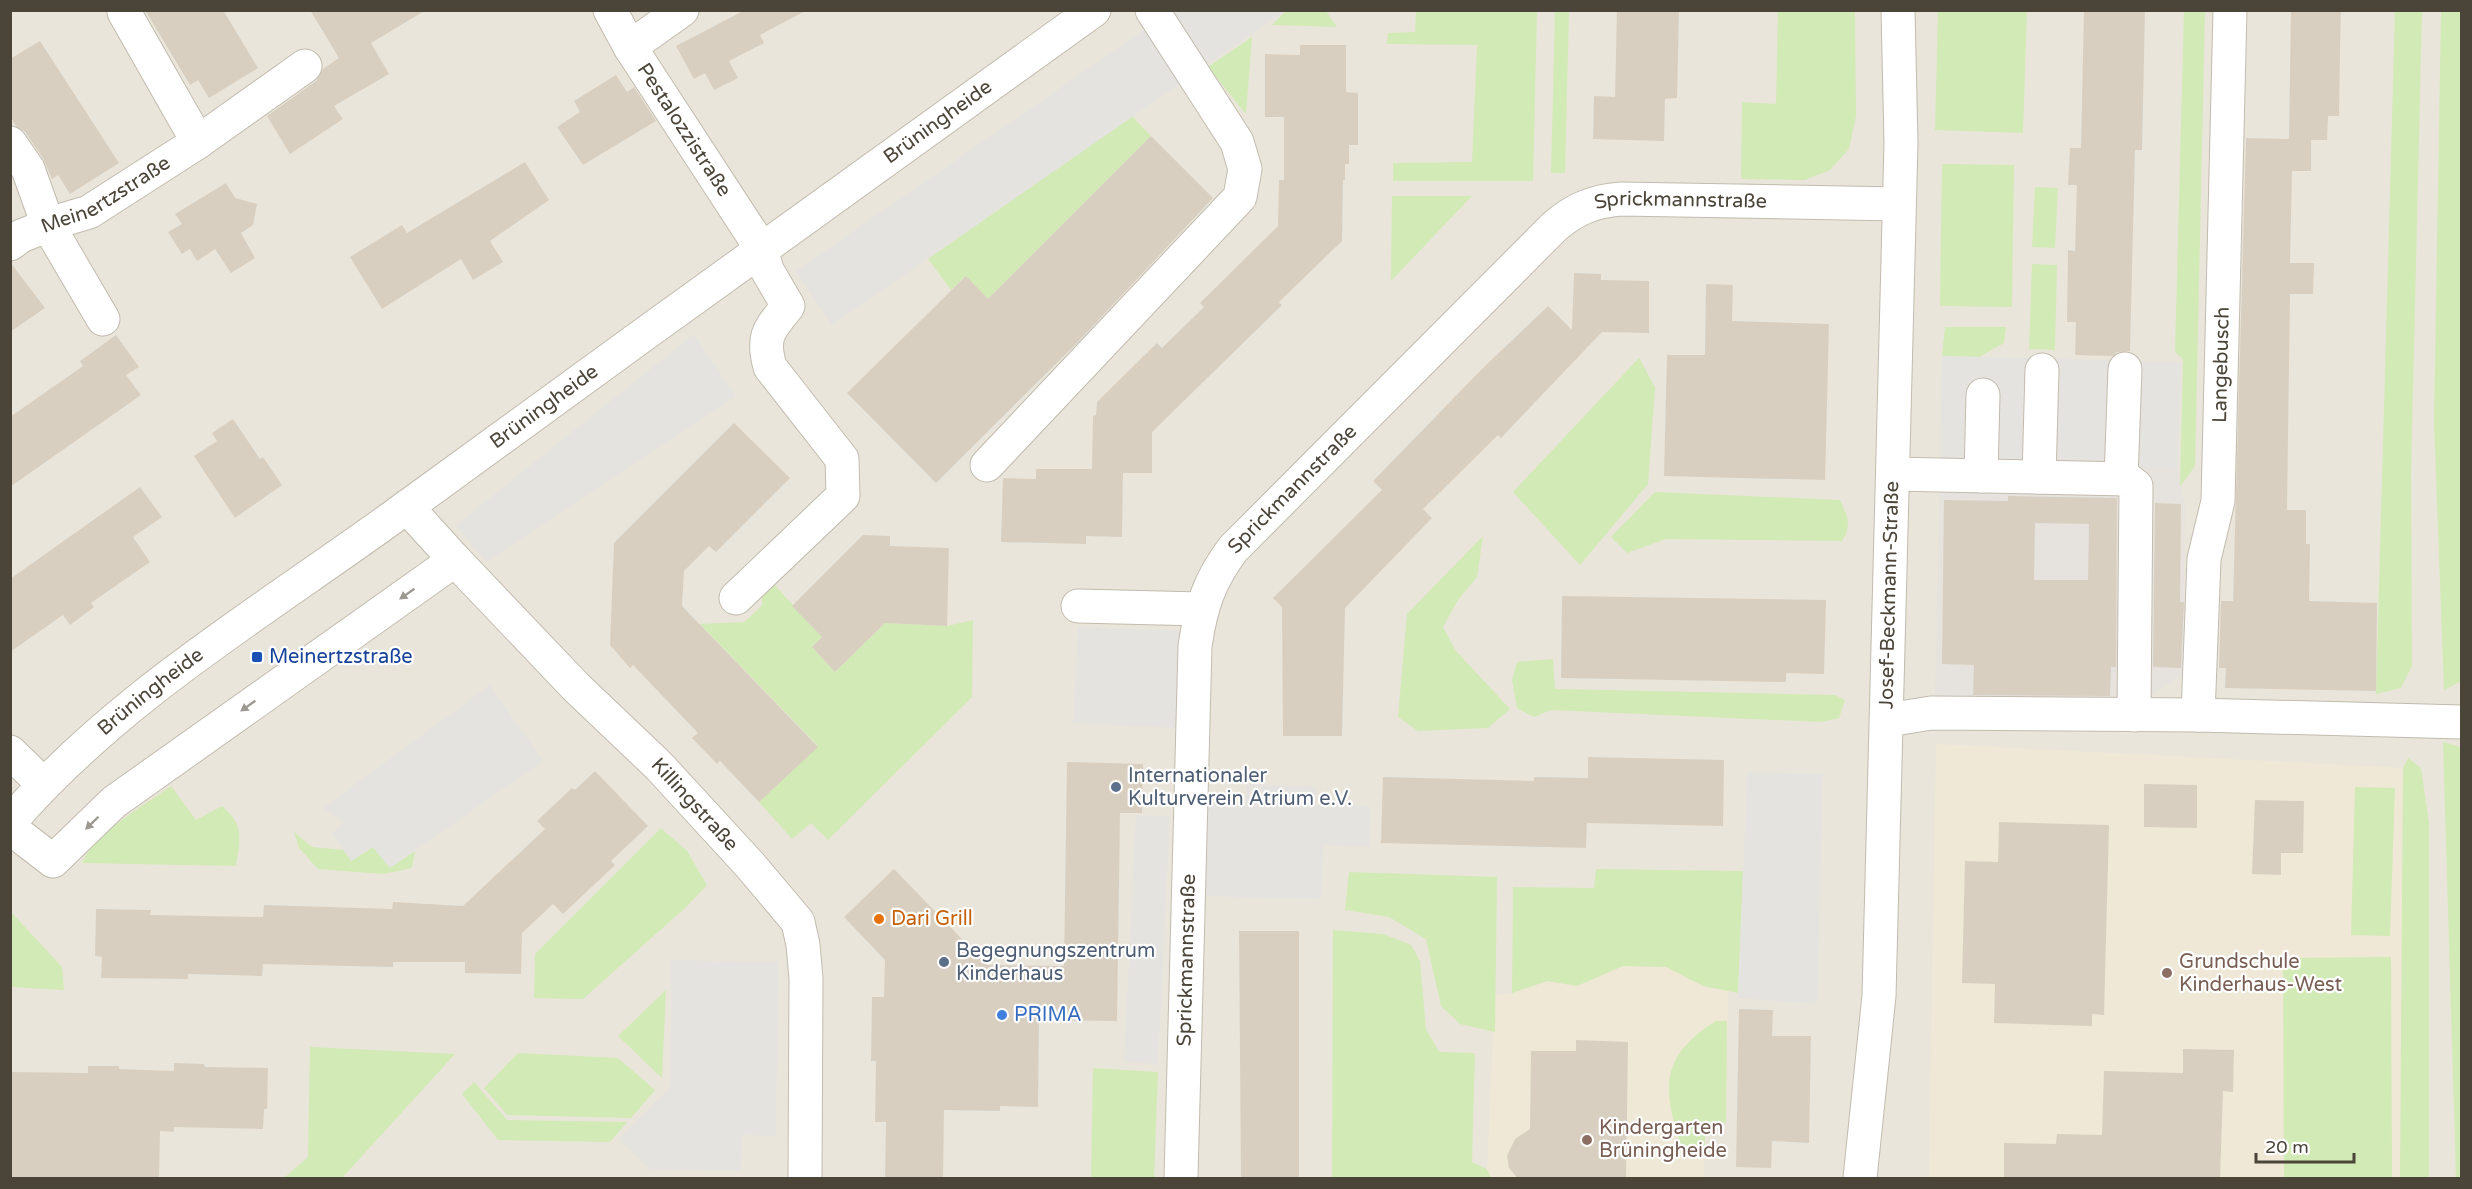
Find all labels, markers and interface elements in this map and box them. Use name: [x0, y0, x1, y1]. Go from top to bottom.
street label: Pestalozzistraße: [632, 59, 736, 201]
street label: Brüningheide: [879, 75, 997, 169]
street label: Meinertzstraße: [38, 151, 175, 239]
street label: Sprickmannstraße: [1592, 187, 1767, 215]
street label: Langebusch: [2208, 306, 2235, 423]
street label: Brüningheide: [485, 359, 603, 454]
street label: Sprickmannstraße: [1223, 420, 1362, 559]
street label: Josef-Beckmann-Straße: [1874, 481, 1904, 709]
one-way arrow: [400, 588, 416, 600]
street label: Brüningheide: [93, 643, 208, 741]
place label: Meinertzstraße: [269, 645, 413, 669]
marker: Meinertzstraße: [250, 650, 264, 664]
one-way arrow: [240, 700, 256, 712]
street label: Killingstraße: [646, 753, 743, 856]
place label: Internationaler Kulturverein Atrium e.V.: [1128, 764, 1352, 811]
marker: Internationaler Kulturverein Atrium e.V.: [1109, 780, 1123, 794]
one-way arrow: [86, 816, 100, 830]
street label: Sprickmannstraße: [1172, 873, 1201, 1047]
place label: Dari Grill: [891, 907, 973, 931]
marker: Dari Grill: [872, 912, 886, 926]
place label: Begegnungszentrum Kinderhaus: [956, 939, 1155, 986]
place label: Grundschule Kinderhaus-West: [2179, 950, 2343, 997]
marker: Begegnungszentrum Kinderhaus: [937, 955, 951, 969]
marker: Grundschule Kinderhaus-West: [2160, 966, 2174, 980]
place label: PRIMA: [1014, 1003, 1082, 1027]
marker: PRIMA: [995, 1008, 1009, 1022]
place label: Kindergarten Brüningheide: [1599, 1116, 1727, 1163]
scale bar: [2256, 1126, 2354, 1164]
marker: Kindergarten Brüningheide: [1580, 1133, 1594, 1147]
text: 20 m: [2265, 1136, 2309, 1158]

